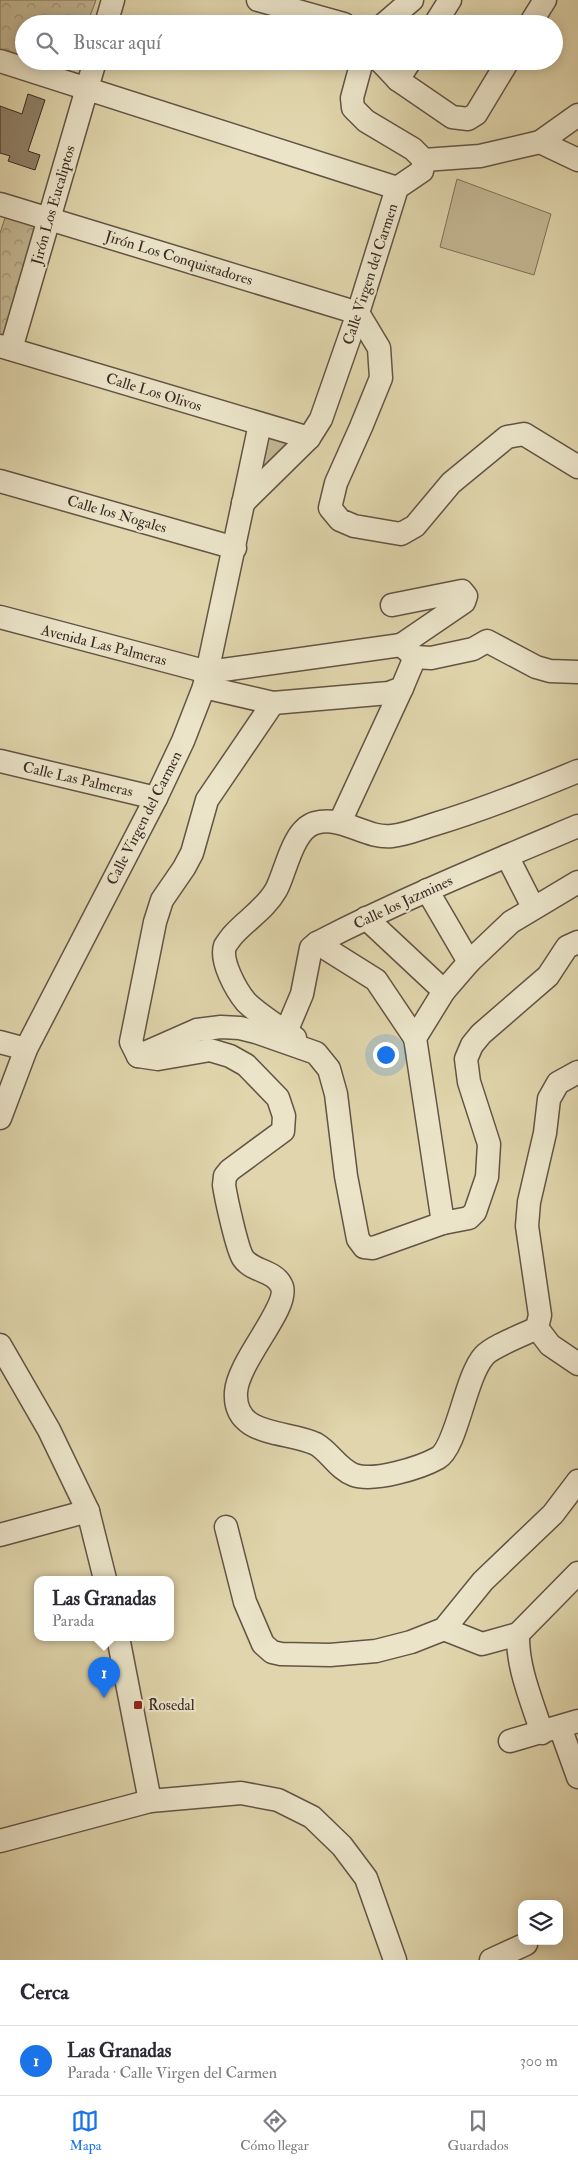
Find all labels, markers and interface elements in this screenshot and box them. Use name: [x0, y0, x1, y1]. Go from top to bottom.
search box: [15, 15, 563, 70]
icon: search: [33, 29, 61, 57]
text: Buscar aquí: [73, 31, 161, 55]
street label: Jirón Los Eucaliptos: [27, 143, 81, 268]
street label: Calle Virgen del Carmen: [339, 201, 402, 347]
street label: Jirón Los Conquistadores: [102, 227, 255, 291]
street label: Calle Los Olivos: [104, 369, 204, 416]
street label: Calle los Nogales: [65, 491, 169, 538]
street label: Avenida Las Palmeras: [38, 620, 169, 670]
street label: Calle Virgen del Carmen: [102, 748, 187, 888]
street label: Calle Las Palmeras: [21, 758, 135, 801]
street label: Calle los Jazmines: [351, 871, 456, 935]
your location: [373, 1042, 399, 1068]
popup: [34, 1576, 174, 1641]
text: Las Granadas: [52, 1587, 156, 1611]
text: Parada: [52, 1611, 94, 1631]
pin: 1: [88, 1657, 120, 1698]
place label: Rosedal: [148, 1696, 195, 1715]
marker: Rosedal: [132, 1699, 144, 1711]
map controls: [518, 1900, 563, 1945]
button: layers: [518, 1900, 563, 1945]
text: Cerca: [20, 1979, 69, 2006]
text: Las Granadas: [67, 2039, 171, 2063]
text: 1: [33, 2051, 39, 2071]
text: 300 m: [520, 2051, 558, 2071]
text: Parada · Calle Virgen del Carmen: [67, 2063, 277, 2083]
tab: Mapa: [69, 2107, 101, 2154]
tab: Cómo llegar: [240, 2107, 309, 2154]
tab: Guardados: [448, 2107, 509, 2154]

